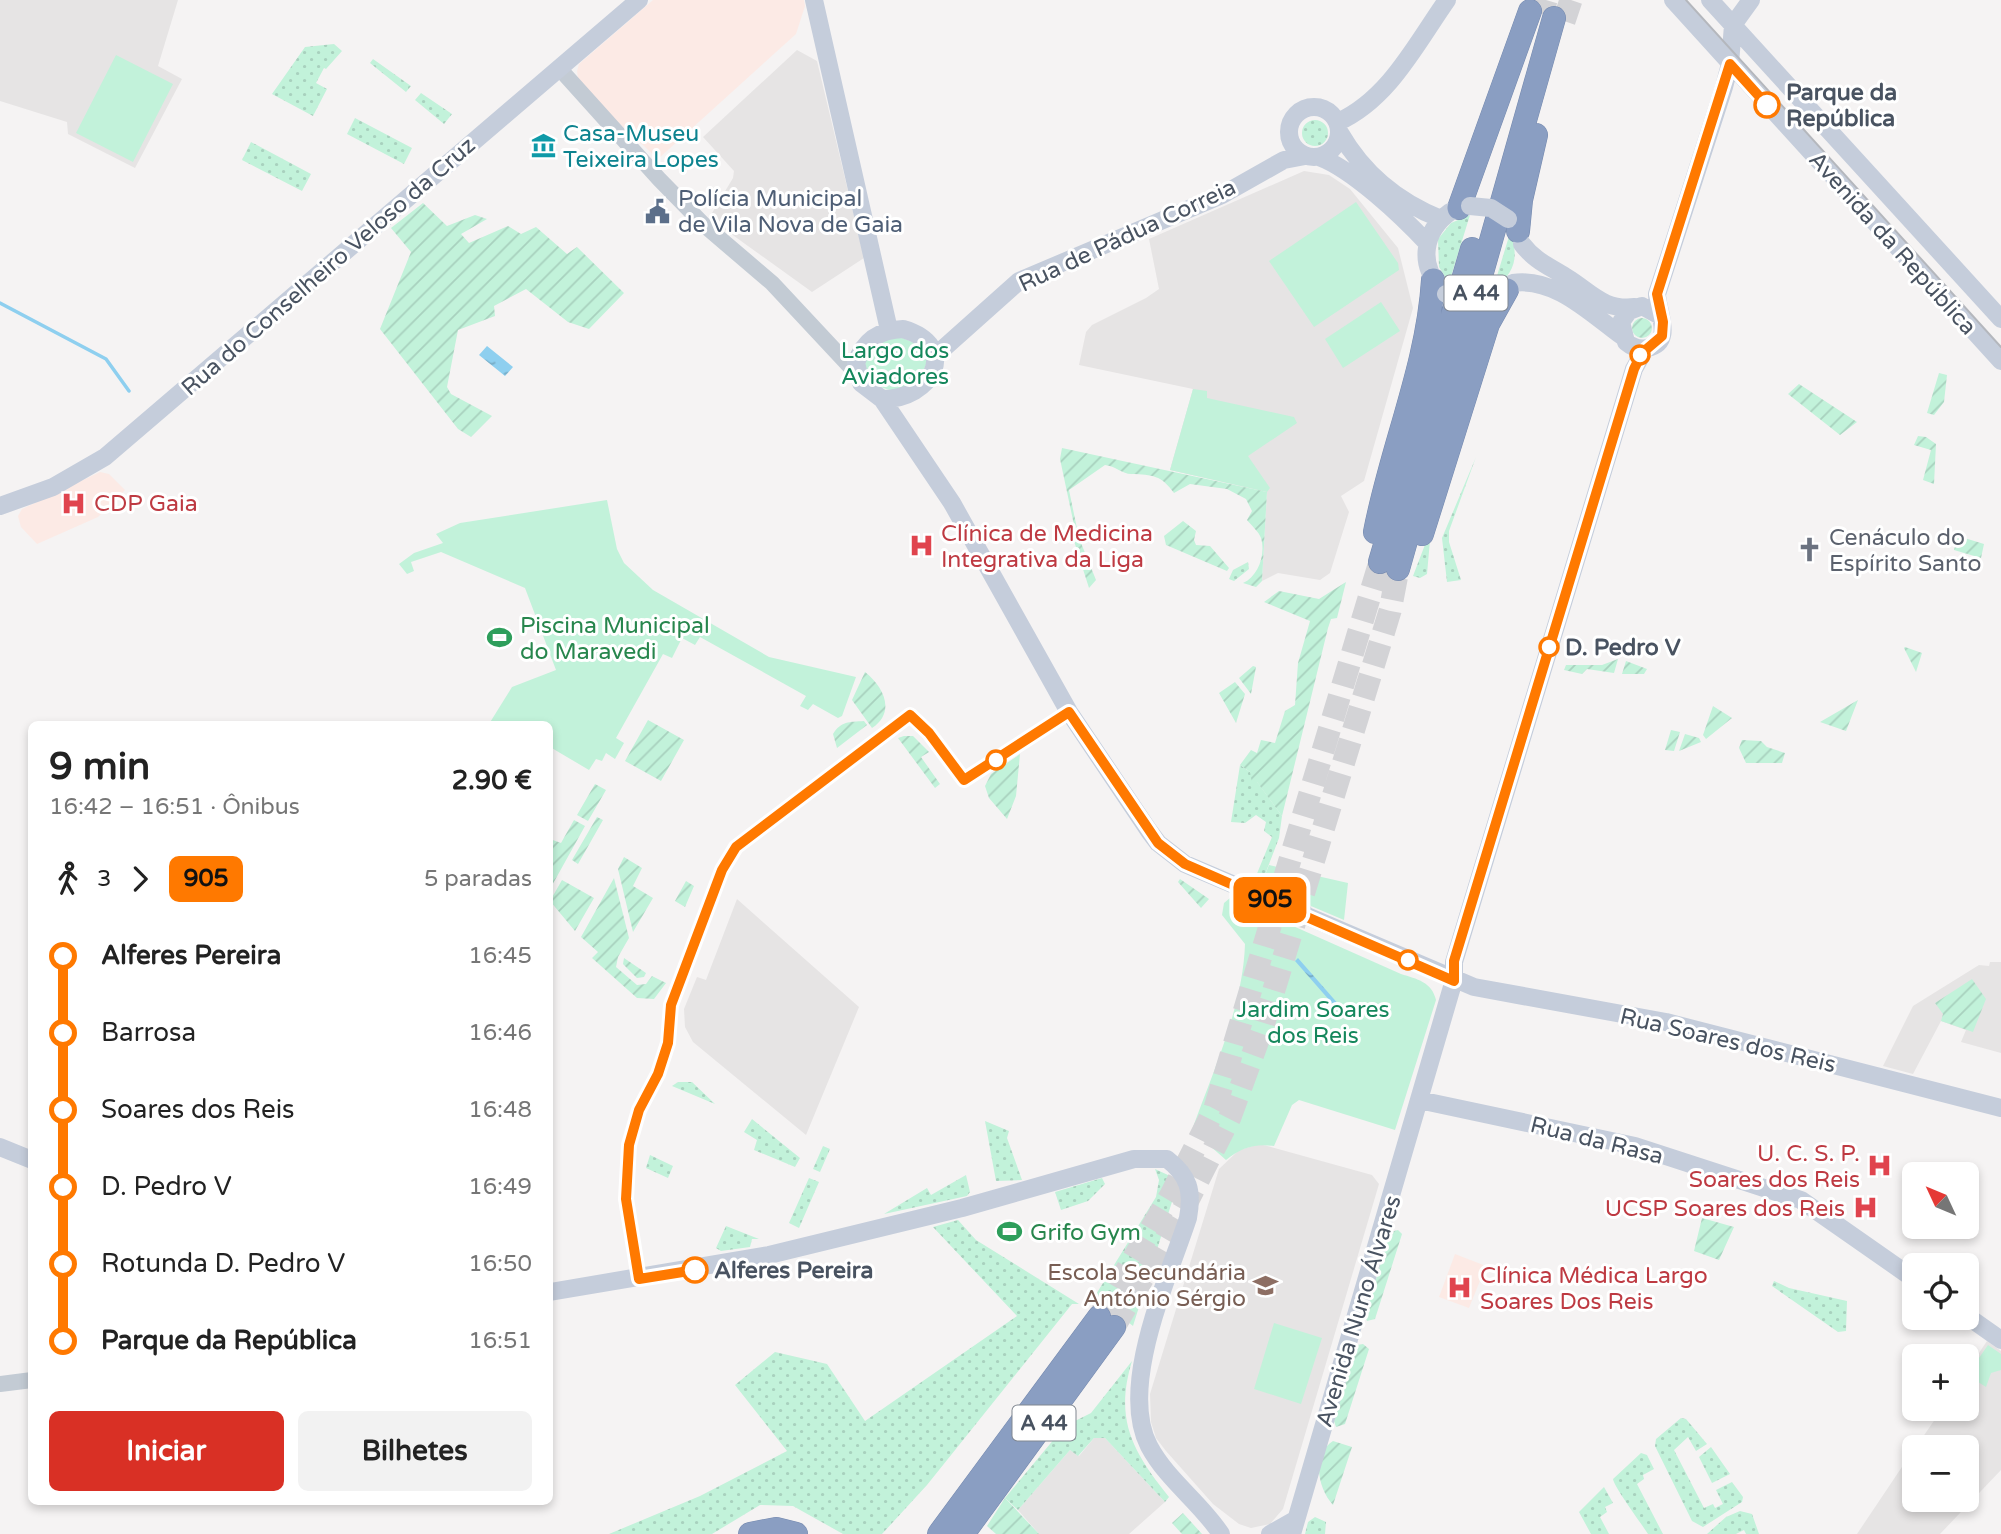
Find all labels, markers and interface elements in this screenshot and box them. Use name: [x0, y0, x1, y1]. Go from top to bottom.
place label: Parque da República: [1786, 79, 1897, 133]
marker: Parque da República: [1754, 92, 1780, 118]
place label: Casa-Museu Teixeira Lopes: [563, 120, 719, 174]
street label: Rua do Conselheiro Veloso da Cruz: [176, 131, 481, 402]
museum icon: Casa-Museu Teixeira Lopes: [529, 132, 557, 160]
street label: Avenida da República: [1803, 146, 1982, 341]
street label: Rua de Pádua Correia: [1014, 173, 1241, 299]
place label: Polícia Municipal de Vila Nova de Gaia: [678, 185, 903, 239]
public building icon: Polícia Municipal de Vila Nova de Gaia: [644, 197, 672, 225]
road number: A 44: [1444, 276, 1508, 310]
park label: Largo dos Aviadores: [841, 337, 949, 391]
unlabelled marker: [1630, 345, 1650, 365]
hospital icon: CDP Gaia: [60, 489, 88, 517]
place label: CDP Gaia: [94, 490, 198, 518]
place label: Clínica de Medicina Integrativa da Liga: [941, 520, 1153, 574]
place label: Cenáculo do Espírito Santo: [1829, 524, 1981, 578]
hospital icon: Clínica de Medicina Integrativa da Liga: [907, 532, 935, 560]
church icon: Cenáculo do Espírito Santo: [1795, 536, 1823, 564]
place label: Piscina Municipal do Maravedi: [520, 612, 710, 666]
sports icon: Piscina Municipal do Maravedi: [486, 624, 514, 652]
place label: D. Pedro V: [1565, 634, 1681, 662]
marker: D. Pedro V: [1539, 637, 1559, 657]
text: 9 min: [49, 744, 150, 790]
unlabelled marker: [986, 750, 1006, 770]
text: 2.90 €: [452, 765, 532, 796]
text: 16:42 – 16:51 · Ônibus: [49, 793, 300, 821]
icon: walk: [49, 860, 87, 898]
icon: forward: [121, 860, 159, 898]
text: 905: [183, 864, 229, 893]
text: 3: [97, 865, 111, 893]
text: 5 paradas: [424, 865, 532, 893]
line badge: 905: [1230, 877, 1310, 923]
text: 905: [1247, 885, 1293, 914]
text: Alferes Pereira: [101, 940, 281, 971]
text: 16:45: [468, 942, 532, 970]
unlabelled marker: [1398, 950, 1418, 970]
park label: Jardim Soares dos Reis: [1236, 996, 1390, 1050]
street label: Rua Soares dos Reis: [1617, 1003, 1838, 1079]
text: Barrosa: [101, 1017, 196, 1048]
text: 16:46: [468, 1019, 532, 1047]
text: Soares dos Reis: [101, 1094, 295, 1125]
text: 16:48: [468, 1096, 532, 1124]
street label: Rua da Rasa: [1527, 1111, 1666, 1171]
place label: U. C. S. P. Soares dos Reis: [1689, 1140, 1860, 1194]
hospital icon: U. C. S. P. Soares dos Reis: [1866, 1152, 1894, 1180]
north arrow: [1902, 1162, 1979, 1239]
map controls: [1902, 1162, 1979, 1512]
text: D. Pedro V: [101, 1171, 232, 1202]
text: 16:49: [468, 1173, 532, 1201]
street label: Avenida Nuno Álvares: [1310, 1192, 1408, 1431]
hospital icon: UCSP Soares dos Reis: [1851, 1194, 1879, 1222]
place label: UCSP Soares dos Reis: [1605, 1195, 1845, 1223]
sports icon: Grifo Gym: [996, 1218, 1024, 1246]
place label: Grifo Gym: [1030, 1219, 1141, 1247]
text: Rotunda D. Pedro V: [101, 1248, 345, 1279]
text: 16:50: [468, 1250, 532, 1278]
button: locate: [1902, 1253, 1979, 1330]
marker: Alferes Pereira: [682, 1257, 708, 1283]
place label: Alferes Pereira: [714, 1257, 873, 1285]
place label: Escola Secundária António Sérgio: [1047, 1259, 1246, 1313]
place label: Clínica Médica Largo Soares Dos Reis: [1480, 1262, 1708, 1316]
school or university icon: Escola Secundária António Sérgio: [1252, 1271, 1280, 1299]
hospital icon: Clínica Médica Largo Soares Dos Reis: [1446, 1274, 1474, 1302]
text: Parque da República: [101, 1325, 357, 1356]
text: 16:51: [468, 1327, 532, 1355]
button: +: [1902, 1344, 1979, 1421]
road number: A 44: [1012, 1406, 1076, 1440]
button: Iniciar: [49, 1411, 284, 1491]
button: Bilhetes: [298, 1411, 532, 1491]
button: −: [1902, 1435, 1979, 1512]

